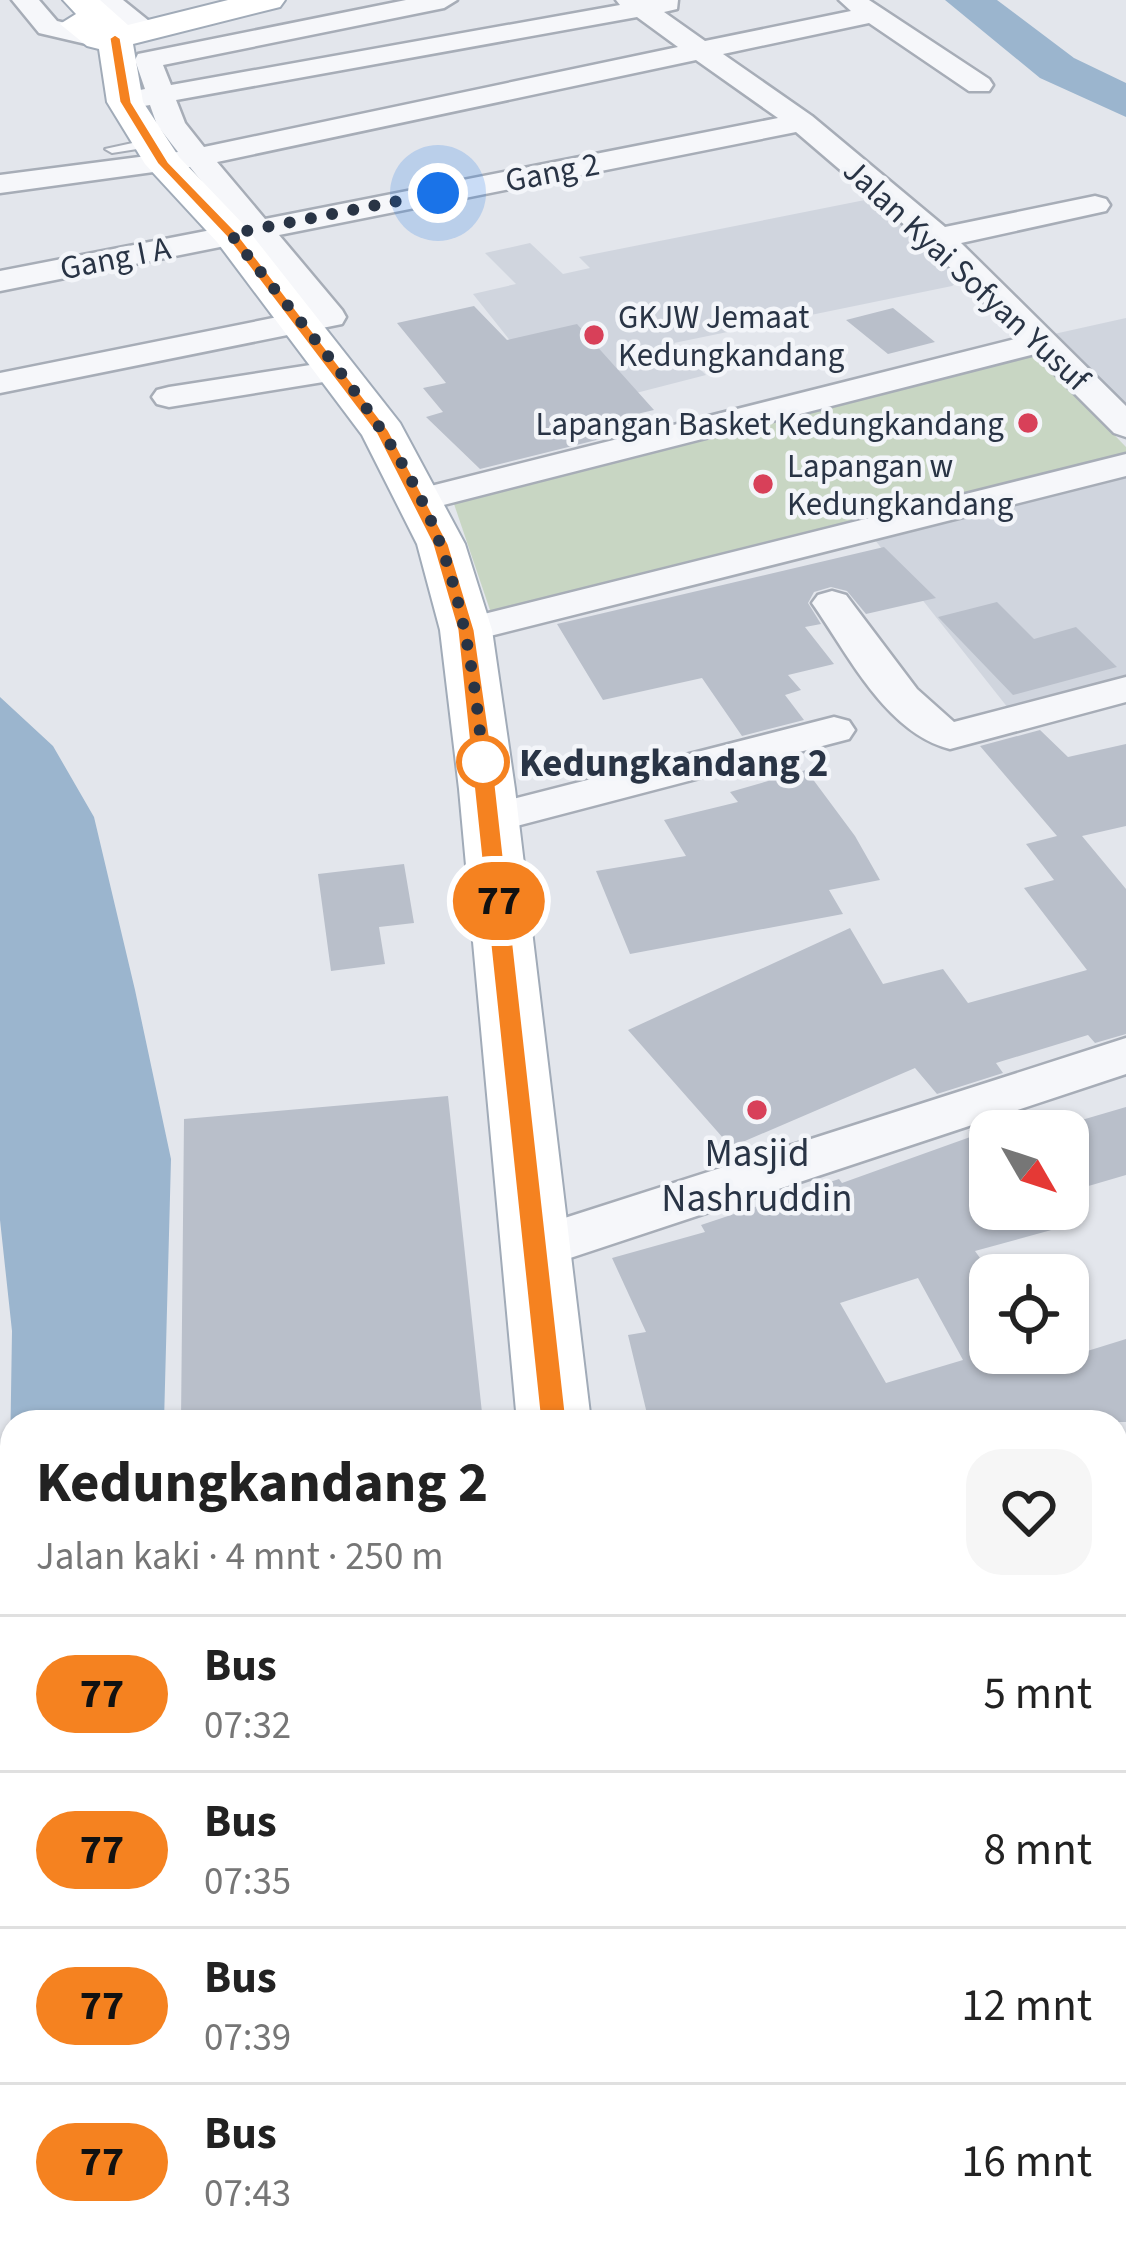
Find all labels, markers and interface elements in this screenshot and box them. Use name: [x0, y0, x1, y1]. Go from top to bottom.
street label: Gang 2: [501, 140, 603, 205]
street label: Jalan Kyai Sofyan Yusuf: [832, 148, 1101, 403]
your location: [408, 163, 468, 223]
street label: Gang I A: [56, 225, 175, 292]
place label: GKJW Jemaat Kedungkandang: [618, 294, 845, 379]
marker: GKJW Jemaat Kedungkandang: [581, 322, 607, 348]
place label: Lapangan Basket Kedungkandang: [536, 401, 1004, 448]
marker: Lapangan Basket Kedungkandang: [1015, 410, 1041, 436]
place label: Lapangan w Kedungkandang: [787, 443, 1014, 528]
marker: Lapangan w Kedungkandang: [750, 471, 776, 497]
place label: Kedungkandang 2: [519, 736, 828, 792]
marker: Kedungkandang 2: [458, 737, 508, 787]
line badge: 77: [445, 862, 553, 940]
text: 77: [477, 871, 521, 931]
marker: Masjid Nashruddin: [744, 1097, 770, 1123]
north arrow: [969, 1110, 1089, 1230]
map controls: [969, 1110, 1089, 1374]
place label: Masjid Nashruddin: [661, 1126, 853, 1227]
button: locate: [969, 1254, 1089, 1374]
text: Kedungkandang 2: [36, 1443, 488, 1524]
button: heart: [966, 1449, 1092, 1575]
text: Jalan kaki · 4 mnt · 250 m: [36, 1529, 443, 1585]
text: Bus: [204, 1634, 277, 1698]
text: 5 mnt: [984, 1662, 1092, 1726]
text: 77: [80, 1664, 124, 1724]
text: 07:32: [204, 1698, 291, 1754]
text: Bus: [204, 1790, 277, 1854]
text: 8 mnt: [984, 1818, 1092, 1882]
text: 77: [80, 1820, 124, 1880]
text: 07:35: [204, 1854, 291, 1910]
text: Bus: [204, 1946, 277, 2010]
text: 12 mnt: [961, 1974, 1092, 2038]
text: 77: [80, 1976, 124, 2036]
text: 07:39: [204, 2010, 291, 2066]
text: Bus: [204, 2102, 277, 2166]
text: 16 mnt: [961, 2130, 1092, 2194]
text: 77: [80, 2132, 124, 2192]
text: 07:43: [204, 2166, 291, 2222]

